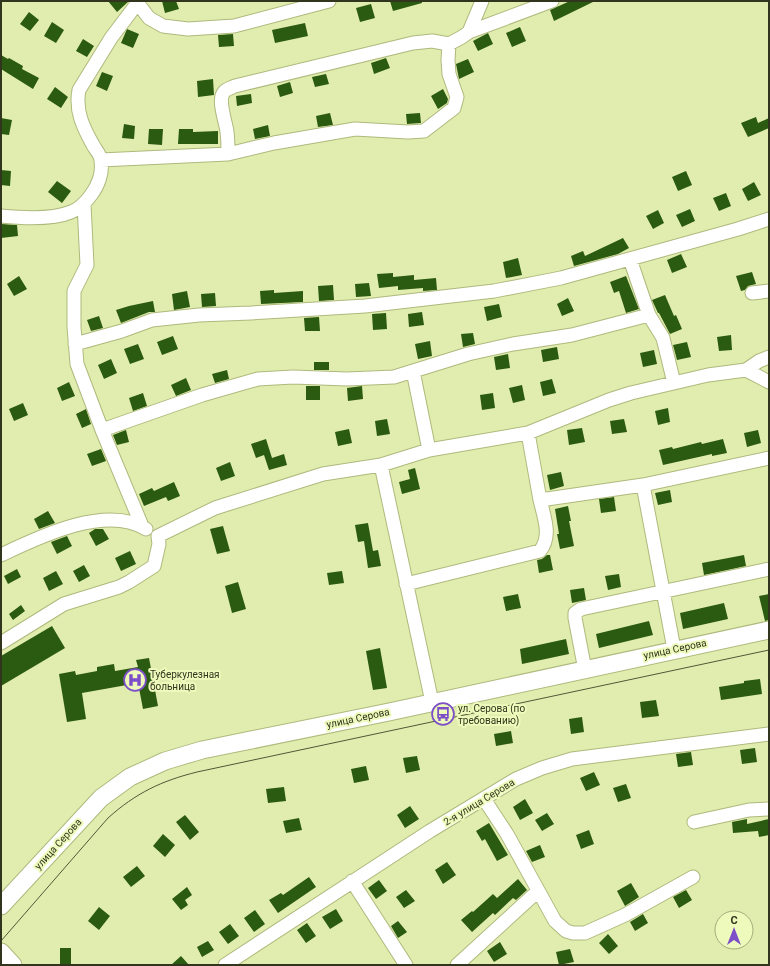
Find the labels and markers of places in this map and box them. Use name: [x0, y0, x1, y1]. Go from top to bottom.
hospital icon: Туберкулезная больница: [122, 667, 148, 693]
place label: Туберкулезная больница: [150, 669, 220, 692]
bus stop icon: ул. Серова (по требованию): [430, 701, 456, 727]
place label: ул. Серова (по требованию): [458, 703, 525, 727]

